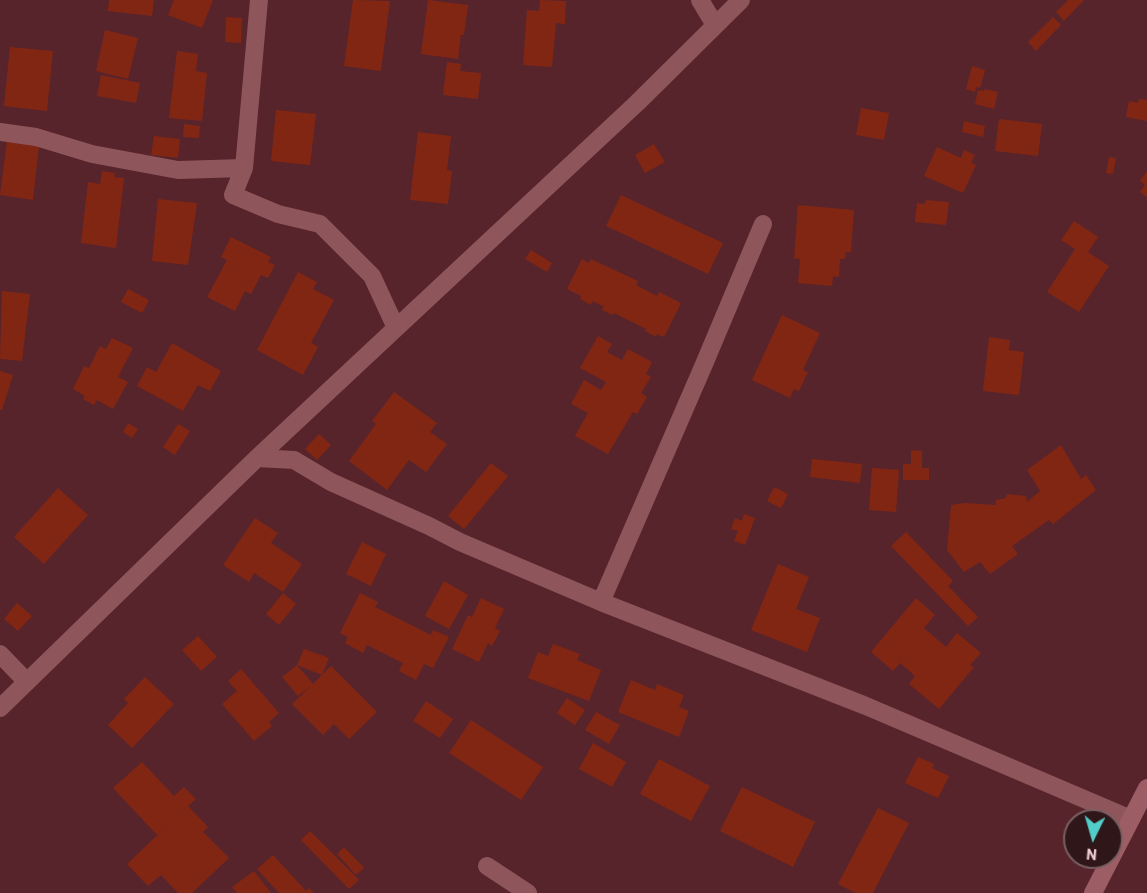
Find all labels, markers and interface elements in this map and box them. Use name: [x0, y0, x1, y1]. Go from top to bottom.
north arrow: [1063, 809, 1123, 869]
text: N: [1085, 846, 1098, 865]

